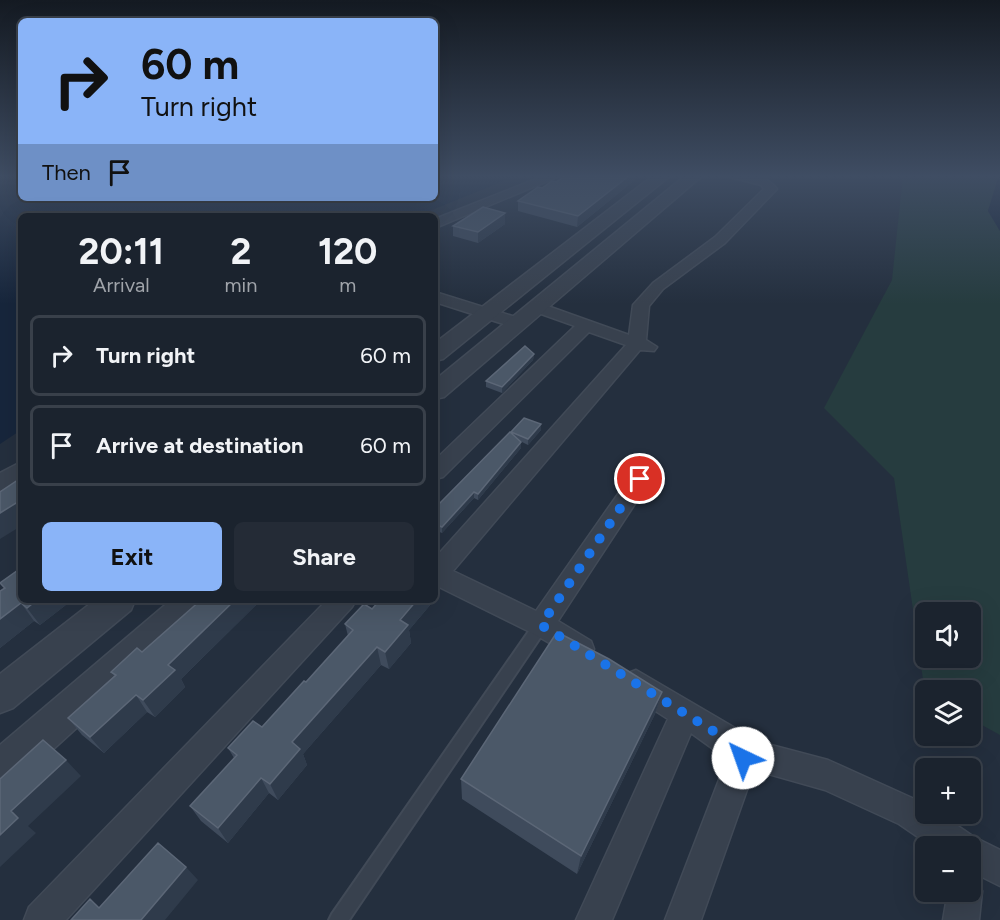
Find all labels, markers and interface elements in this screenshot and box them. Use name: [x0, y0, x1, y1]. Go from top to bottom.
text: 60 m: [141, 39, 239, 90]
icon: right: [42, 42, 120, 120]
text: Turn right: [141, 90, 257, 123]
icon: arrive: [103, 156, 136, 189]
text: Then: [42, 159, 91, 186]
text: 20:11: [79, 230, 164, 273]
text: 2: [231, 230, 251, 273]
text: 120: [318, 230, 377, 273]
text: Arrival: [93, 273, 150, 297]
text: min: [225, 273, 257, 297]
text: m: [339, 273, 356, 297]
icon: right: [45, 339, 78, 372]
text: Turn right: [96, 342, 195, 369]
text: 60 m: [360, 342, 411, 369]
icon: arrive: [45, 429, 78, 462]
text: Arrive at destination: [96, 432, 304, 459]
text: 60 m: [360, 432, 411, 459]
pin: [614, 453, 665, 504]
icon: arrive: [623, 462, 656, 495]
button: Exit: [42, 522, 222, 591]
button: Share: [234, 522, 414, 591]
map controls: [915, 602, 981, 902]
button: sound: [915, 602, 981, 668]
button: layers: [915, 680, 981, 746]
position arrow: [711, 726, 775, 790]
button: +: [915, 758, 981, 824]
button: −: [915, 836, 981, 902]

